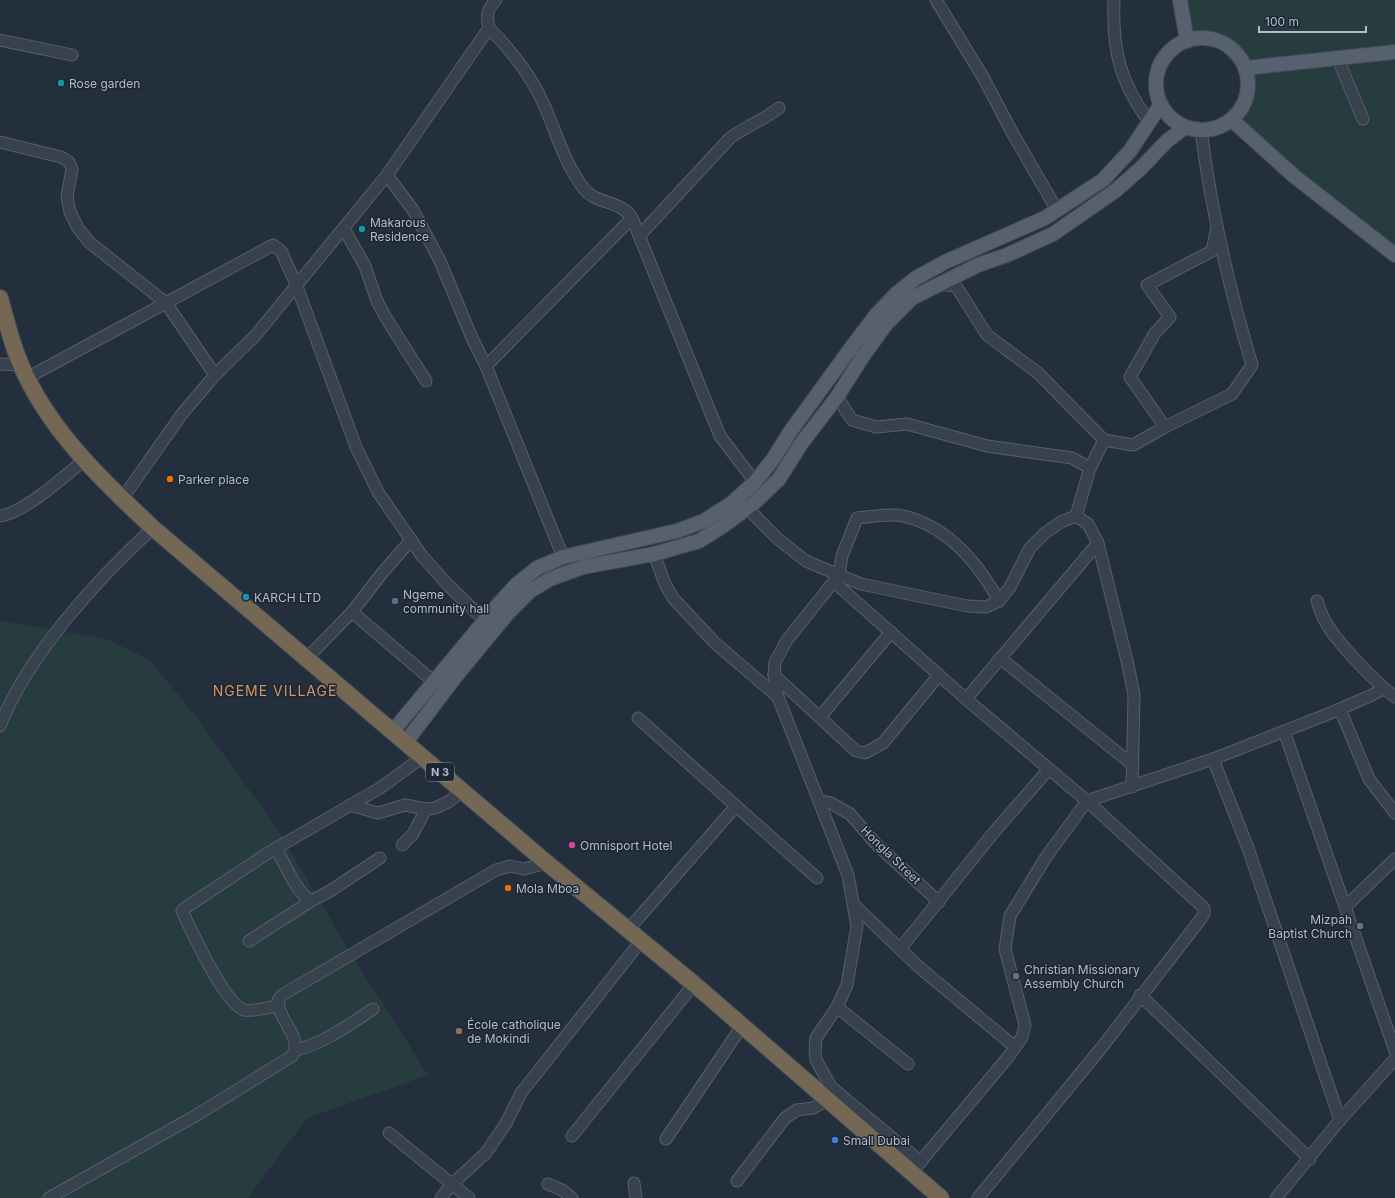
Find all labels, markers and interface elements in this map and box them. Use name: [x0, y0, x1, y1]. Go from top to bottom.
scale bar: [1259, 8, 1366, 34]
text: 100 m: [1265, 14, 1299, 29]
place label: Rose garden: [69, 76, 140, 91]
marker: Rose garden: [56, 78, 66, 88]
place label: Makarous Residence: [370, 215, 429, 244]
marker: Makarous Residence: [357, 224, 367, 234]
place label: Parker place: [178, 472, 249, 487]
marker: Parker place: [165, 474, 175, 484]
place label: Ngeme community hall: [403, 587, 489, 616]
place label: KARCH LTD: [254, 590, 321, 605]
marker: KARCH LTD: [241, 592, 251, 602]
marker: Ngeme community hall: [390, 596, 400, 606]
district label: NGEME VILLAGE: [213, 682, 337, 699]
road number: N 3: [426, 763, 454, 781]
street label: Hongla Street: [858, 823, 924, 887]
place label: Omnisport Hotel: [580, 838, 672, 853]
marker: Omnisport Hotel: [567, 840, 577, 850]
place label: Mola Mboa: [516, 881, 579, 896]
marker: Mola Mboa: [503, 883, 513, 893]
place label: Mizpah Baptist Church: [1268, 912, 1352, 941]
marker: Mizpah Baptist Church: [1355, 921, 1365, 931]
place label: Christian Missionary Assembly Church: [1024, 962, 1140, 991]
marker: Christian Missionary Assembly Church: [1011, 971, 1021, 981]
place label: École catholique de Mokindi: [467, 1017, 561, 1046]
marker: École catholique de Mokindi: [454, 1026, 464, 1036]
place label: Small Dubai: [843, 1133, 910, 1148]
marker: Small Dubai: [830, 1135, 840, 1145]

